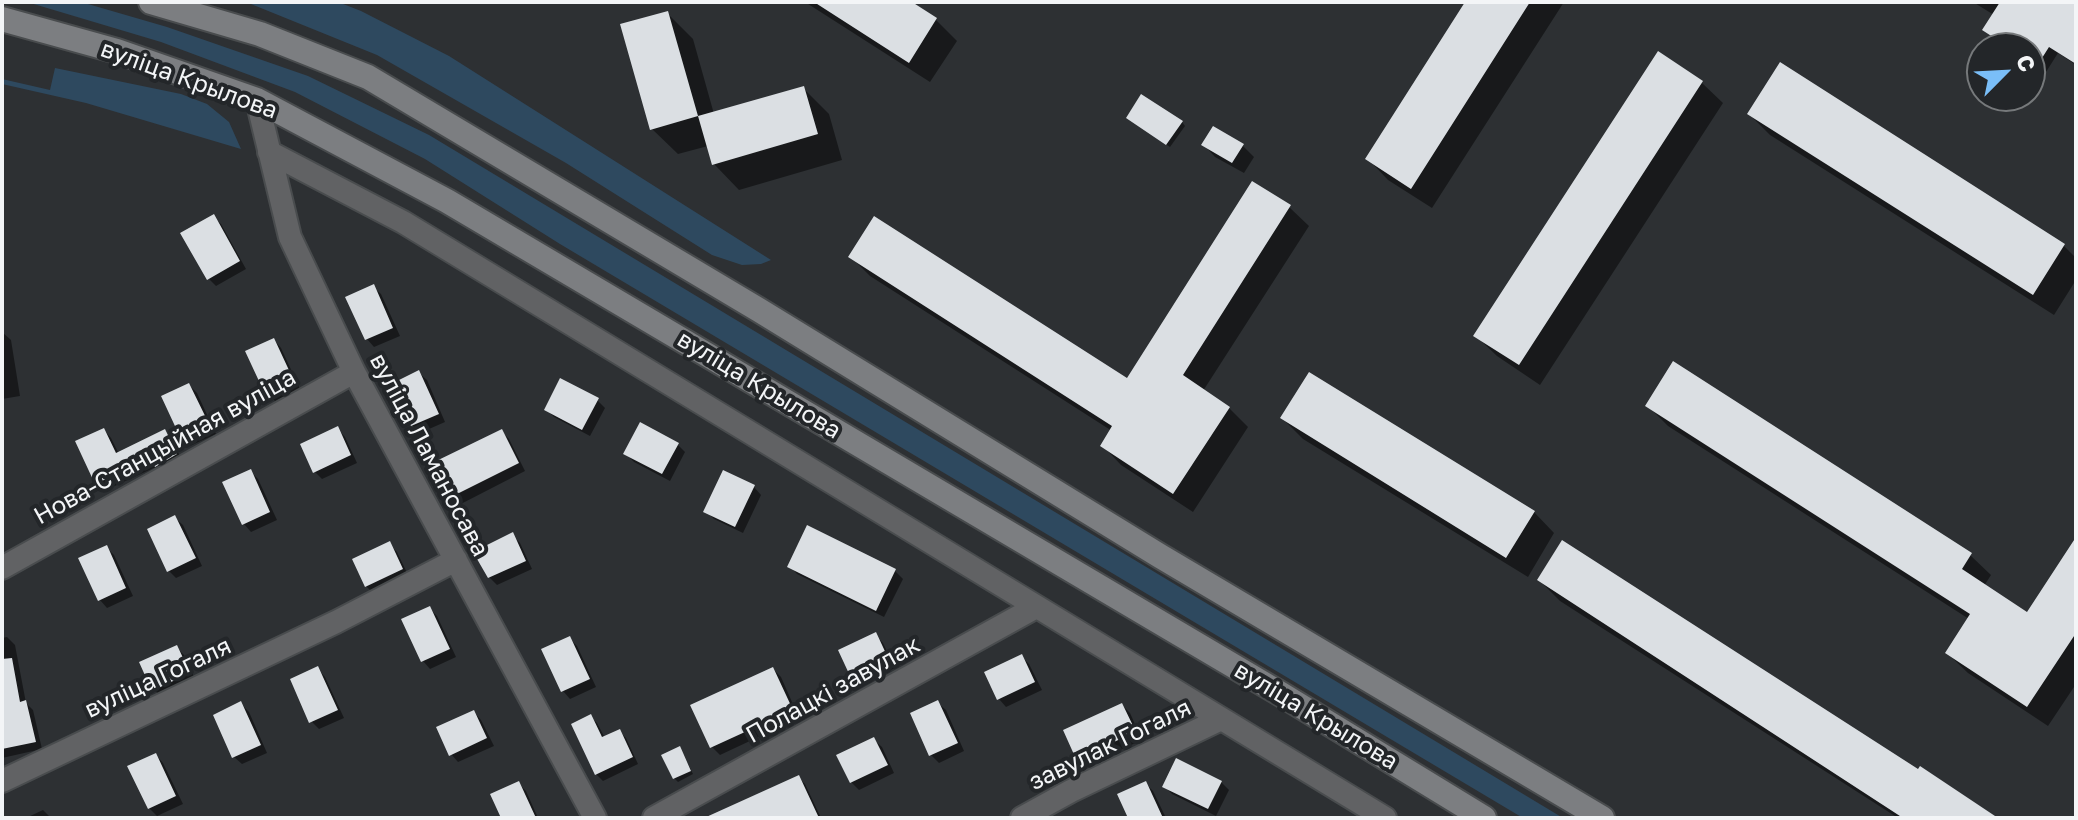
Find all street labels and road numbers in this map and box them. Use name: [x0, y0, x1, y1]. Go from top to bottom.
street label: вуліца Крылова: [97, 35, 281, 125]
street label: вуліца Крылова: [672, 325, 846, 445]
street label: вуліца Ламаносава: [363, 349, 495, 561]
street label: Нова-Станцыйная вуліца: [29, 363, 301, 531]
street label: Полацкі завулак: [741, 630, 925, 750]
street label: вуліца Гогаля: [80, 632, 236, 724]
street label: вуліца Крылова: [1229, 656, 1403, 776]
street label: завулак Гогаля: [1024, 693, 1196, 797]

